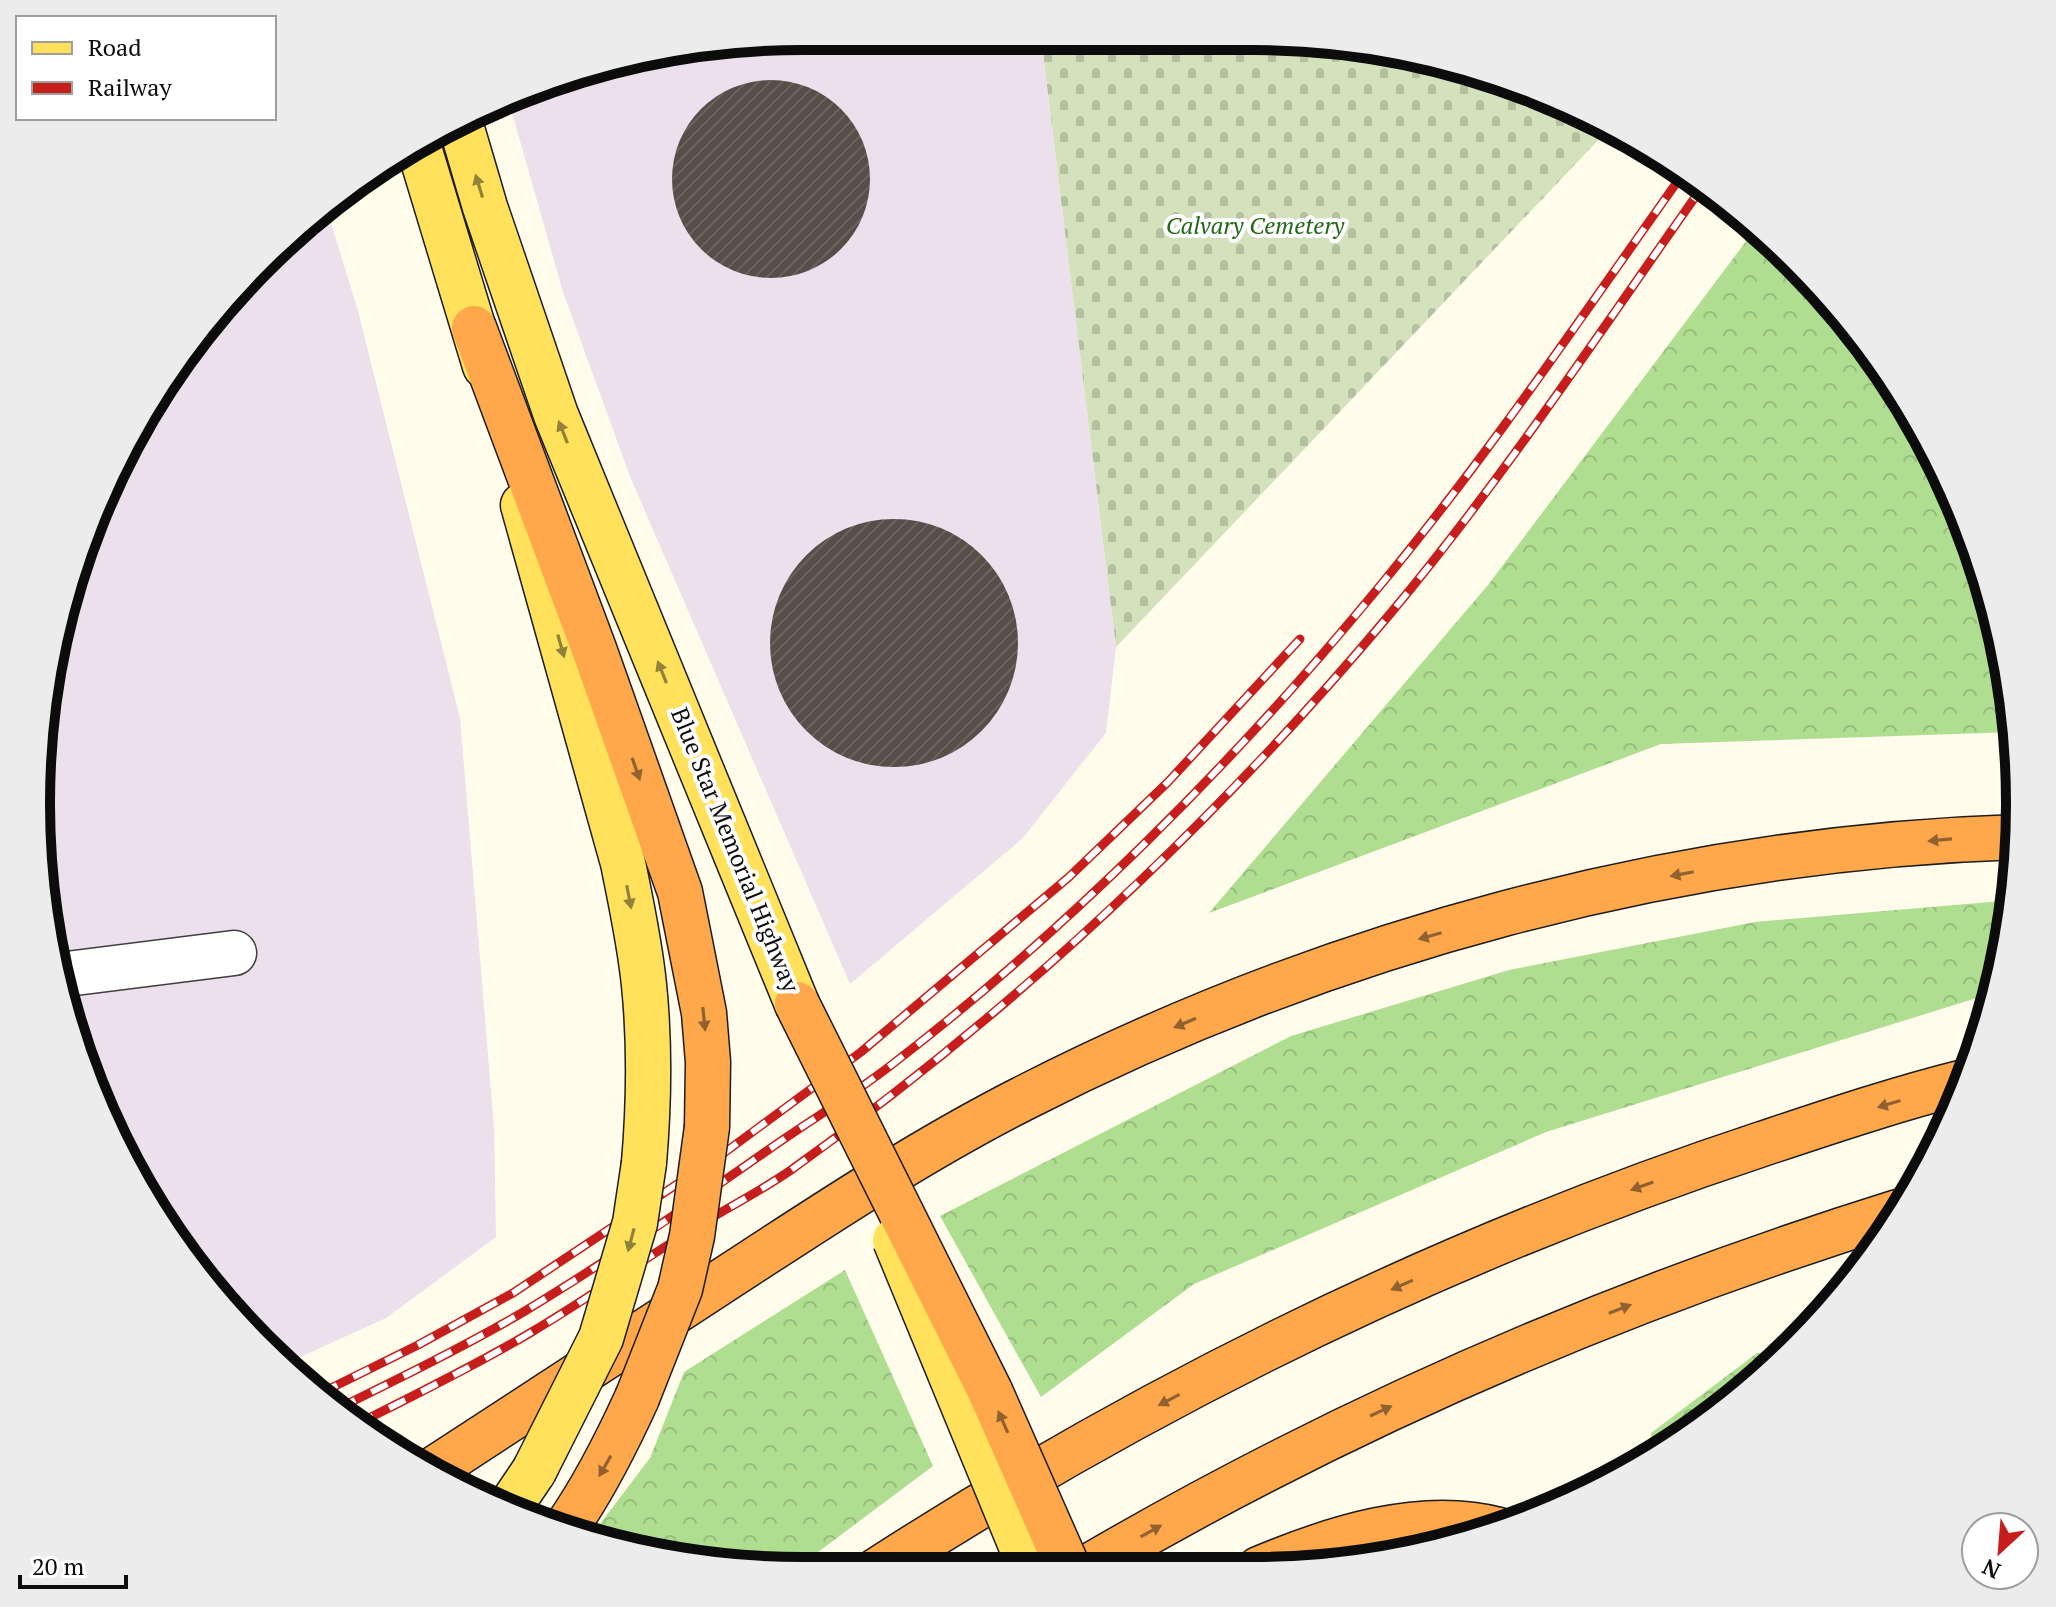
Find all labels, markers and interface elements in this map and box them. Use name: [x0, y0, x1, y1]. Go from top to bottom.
legend: [16, 16, 276, 120]
text: Road: [88, 31, 142, 63]
text: Railway: [88, 71, 172, 103]
one-way arrow: [472, 173, 484, 198]
park label: Calvary Cemetery: [1166, 209, 1345, 241]
one-way arrow: [556, 420, 569, 444]
one-way arrow: [555, 635, 568, 659]
one-way arrow: [655, 660, 668, 684]
street label: Blue Star Memorial Highway: [664, 703, 808, 997]
one-way arrow: [630, 757, 643, 781]
one-way arrow: [1927, 834, 1952, 847]
one-way arrow: [1670, 869, 1695, 881]
one-way arrow: [624, 885, 636, 910]
one-way arrow: [1418, 930, 1442, 943]
one-way arrow: [697, 1007, 710, 1032]
one-way arrow: [1173, 1017, 1197, 1030]
one-way arrow: [1877, 1098, 1901, 1111]
one-way arrow: [1630, 1180, 1654, 1193]
one-way arrow: [624, 1227, 636, 1252]
one-way arrow: [1390, 1278, 1414, 1291]
one-way arrow: [1608, 1302, 1632, 1315]
one-way arrow: [1158, 1392, 1180, 1406]
one-way arrow: [1370, 1405, 1393, 1418]
one-way arrow: [997, 1410, 1010, 1434]
one-way arrow: [598, 1455, 612, 1477]
north arrow: [1960, 1511, 2040, 1591]
one-way arrow: [1140, 1524, 1162, 1538]
scale bar: [20, 1539, 126, 1589]
text: 20 m: [32, 1550, 84, 1582]
text: N: [1977, 1553, 2005, 1586]

